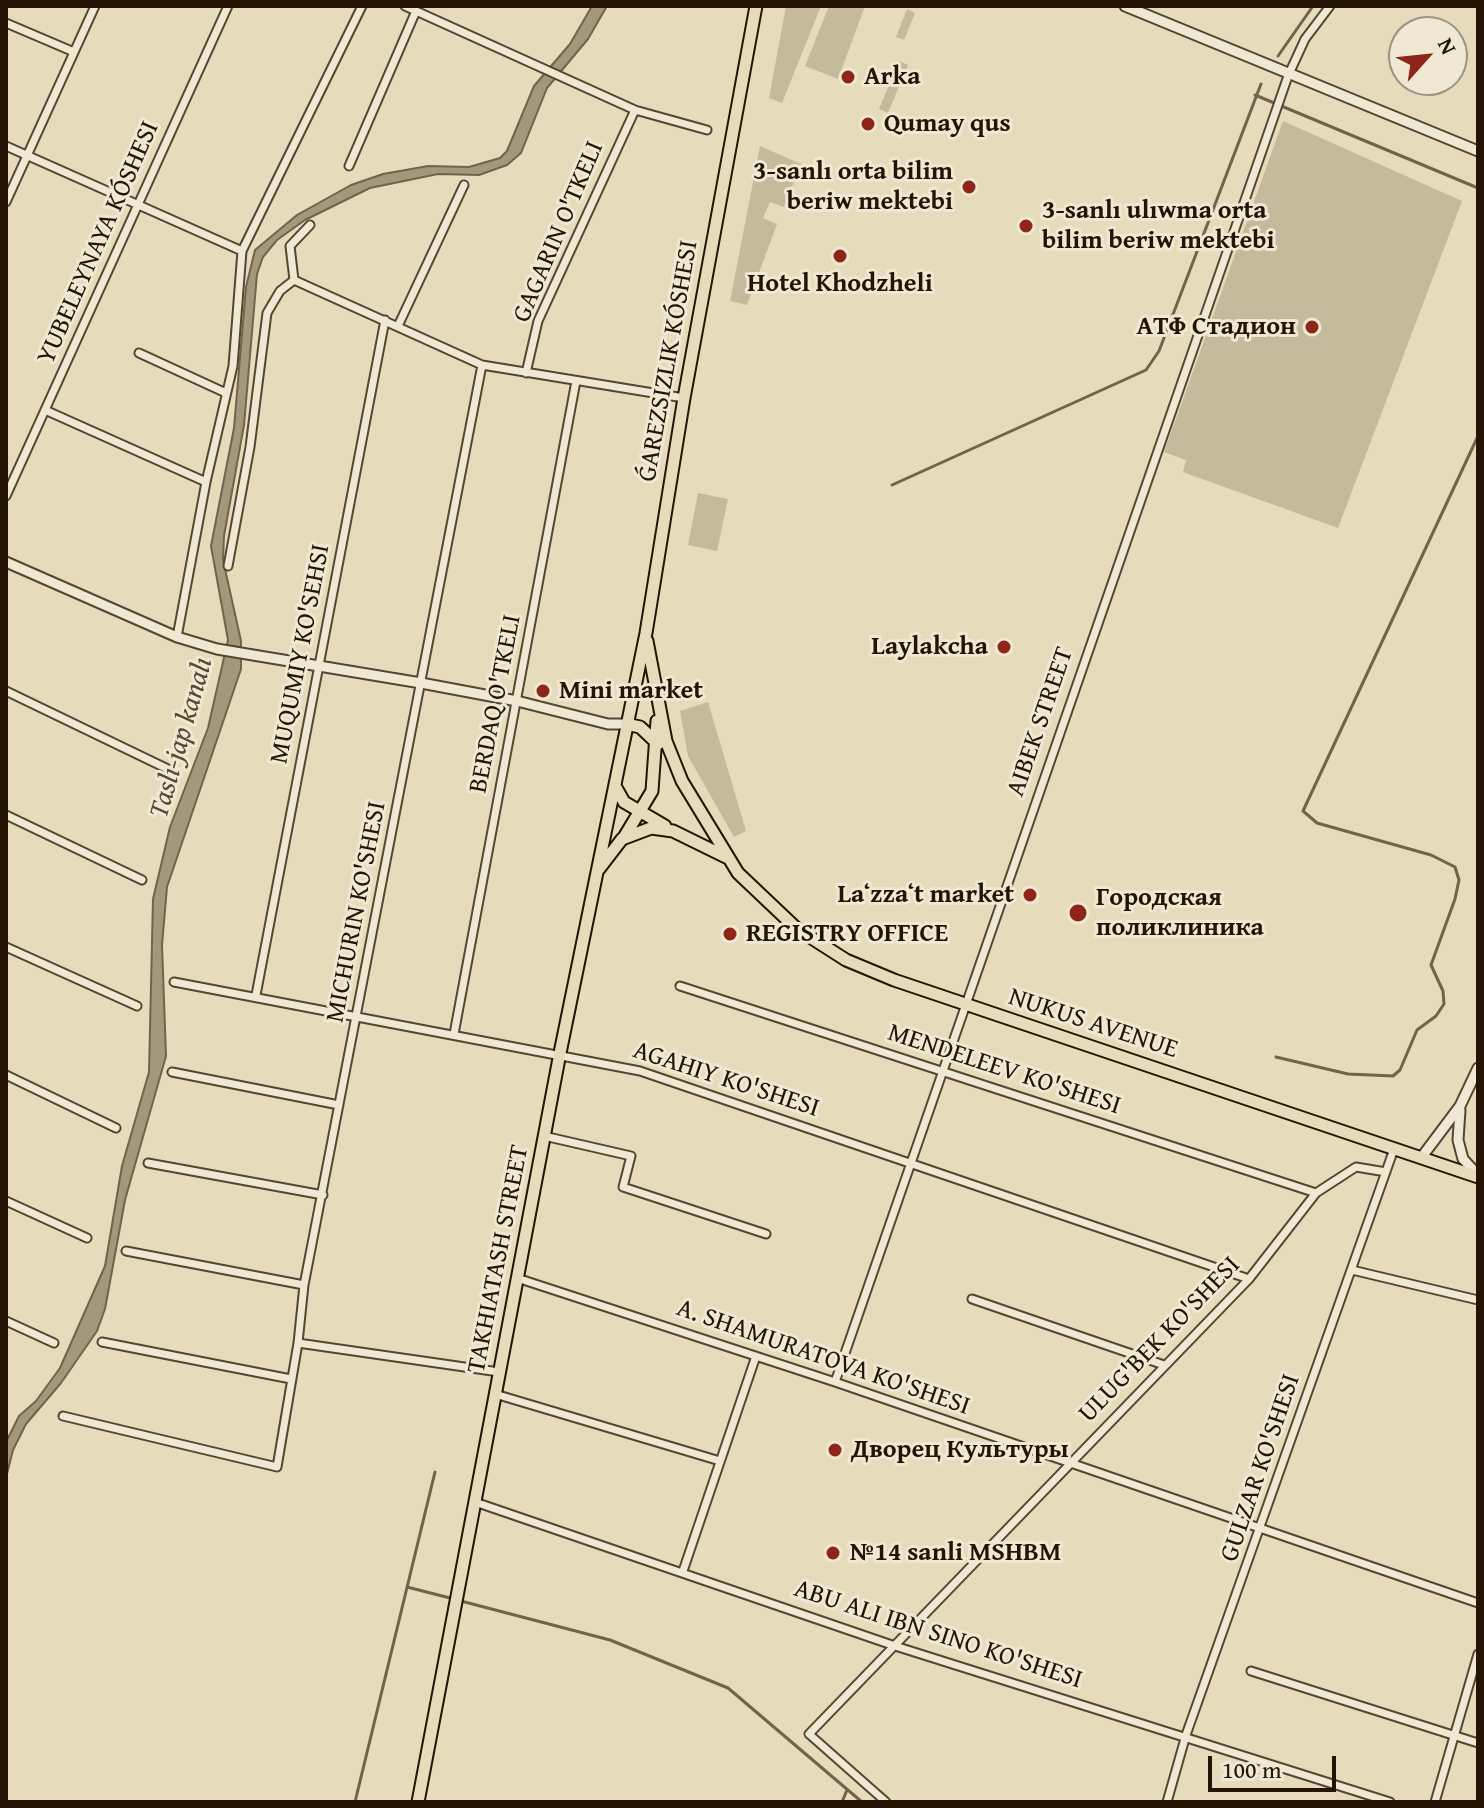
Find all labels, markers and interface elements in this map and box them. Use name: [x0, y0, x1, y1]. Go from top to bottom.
north arrow: [1388, 16, 1468, 96]
text: N: [1430, 32, 1465, 60]
place label: Arka: [864, 61, 921, 93]
marker: Arka: [839, 68, 857, 86]
place label: Qumay qus: [884, 108, 1011, 140]
marker: Qumay qus: [859, 115, 877, 133]
street label: YUBELEYNAYA KÓSHESI: [31, 117, 167, 369]
street label: GAGARIN O'TKELI: [507, 137, 611, 327]
place label: 3-sanlı orta bilim beriw mektebi: [753, 156, 953, 218]
marker: 3-sanlı orta bilim beriw mektebi: [960, 178, 978, 196]
place label: 3-sanlı ulıwma orta bilim beriw mektebi: [1042, 195, 1275, 256]
marker: 3-sanlı ulıwma orta bilim beriw mektebi: [1017, 217, 1035, 235]
street label: ǴAREZSIZLIK KÓSHESI: [632, 238, 706, 484]
marker: Hotel Khodzheli: [831, 247, 849, 265]
place label: Hotel Khodzheli: [747, 268, 933, 300]
place label: АТФ Стадион: [1137, 311, 1296, 343]
marker: АТФ Стадион: [1303, 318, 1321, 336]
street label: MUQUMIY KO'SEHSI: [264, 542, 338, 766]
street label: BERDAQ O'TKELI: [463, 612, 529, 796]
place label: Laylakcha: [871, 631, 988, 663]
marker: Laylakcha: [995, 638, 1013, 656]
street label: AIBEK STREET: [1001, 643, 1081, 801]
water label: Taslı-jap kanalı: [143, 654, 221, 822]
place label: Mini market: [559, 675, 703, 707]
marker: Mini market: [534, 682, 552, 700]
street label: MICHURIN KO'SHESI: [320, 799, 394, 1025]
place label: Laʻzzaʻt market: [837, 879, 1014, 911]
place label: Городская поликлиника: [1096, 882, 1264, 944]
marker: Laʻzzaʻt market: [1021, 886, 1039, 904]
marker: Городская поликлиника: [1067, 902, 1089, 924]
place label: REGISTRY OFFICE: [746, 918, 948, 950]
marker: REGISTRY OFFICE: [721, 925, 739, 943]
street label: NUKUS AVENUE: [1004, 982, 1182, 1066]
street label: MENDELEEV KO'SHESI: [884, 1018, 1124, 1122]
street label: AGAHIY KO'SHESI: [629, 1035, 823, 1125]
street label: TAKHIATASH STREET: [462, 1142, 536, 1376]
street label: ULUG'BEK KO'SHESI: [1073, 1250, 1247, 1430]
street label: A. SHAMURATOVA KO'SHESI: [672, 1293, 974, 1423]
street label: GULZAR KO'SHESI: [1214, 1370, 1308, 1566]
place label: Дворец Культуры: [851, 1434, 1069, 1466]
marker: Дворец Культуры: [826, 1441, 844, 1459]
place label: №14 sanli MSHBM: [849, 1537, 1061, 1569]
marker: №14 sanli MSHBM: [824, 1544, 842, 1562]
street label: ABU ALI IBN SINO KO'SHESI: [790, 1574, 1086, 1696]
scale bar: [1212, 1740, 1340, 1790]
text: 100 m: [1222, 1752, 1282, 1787]

